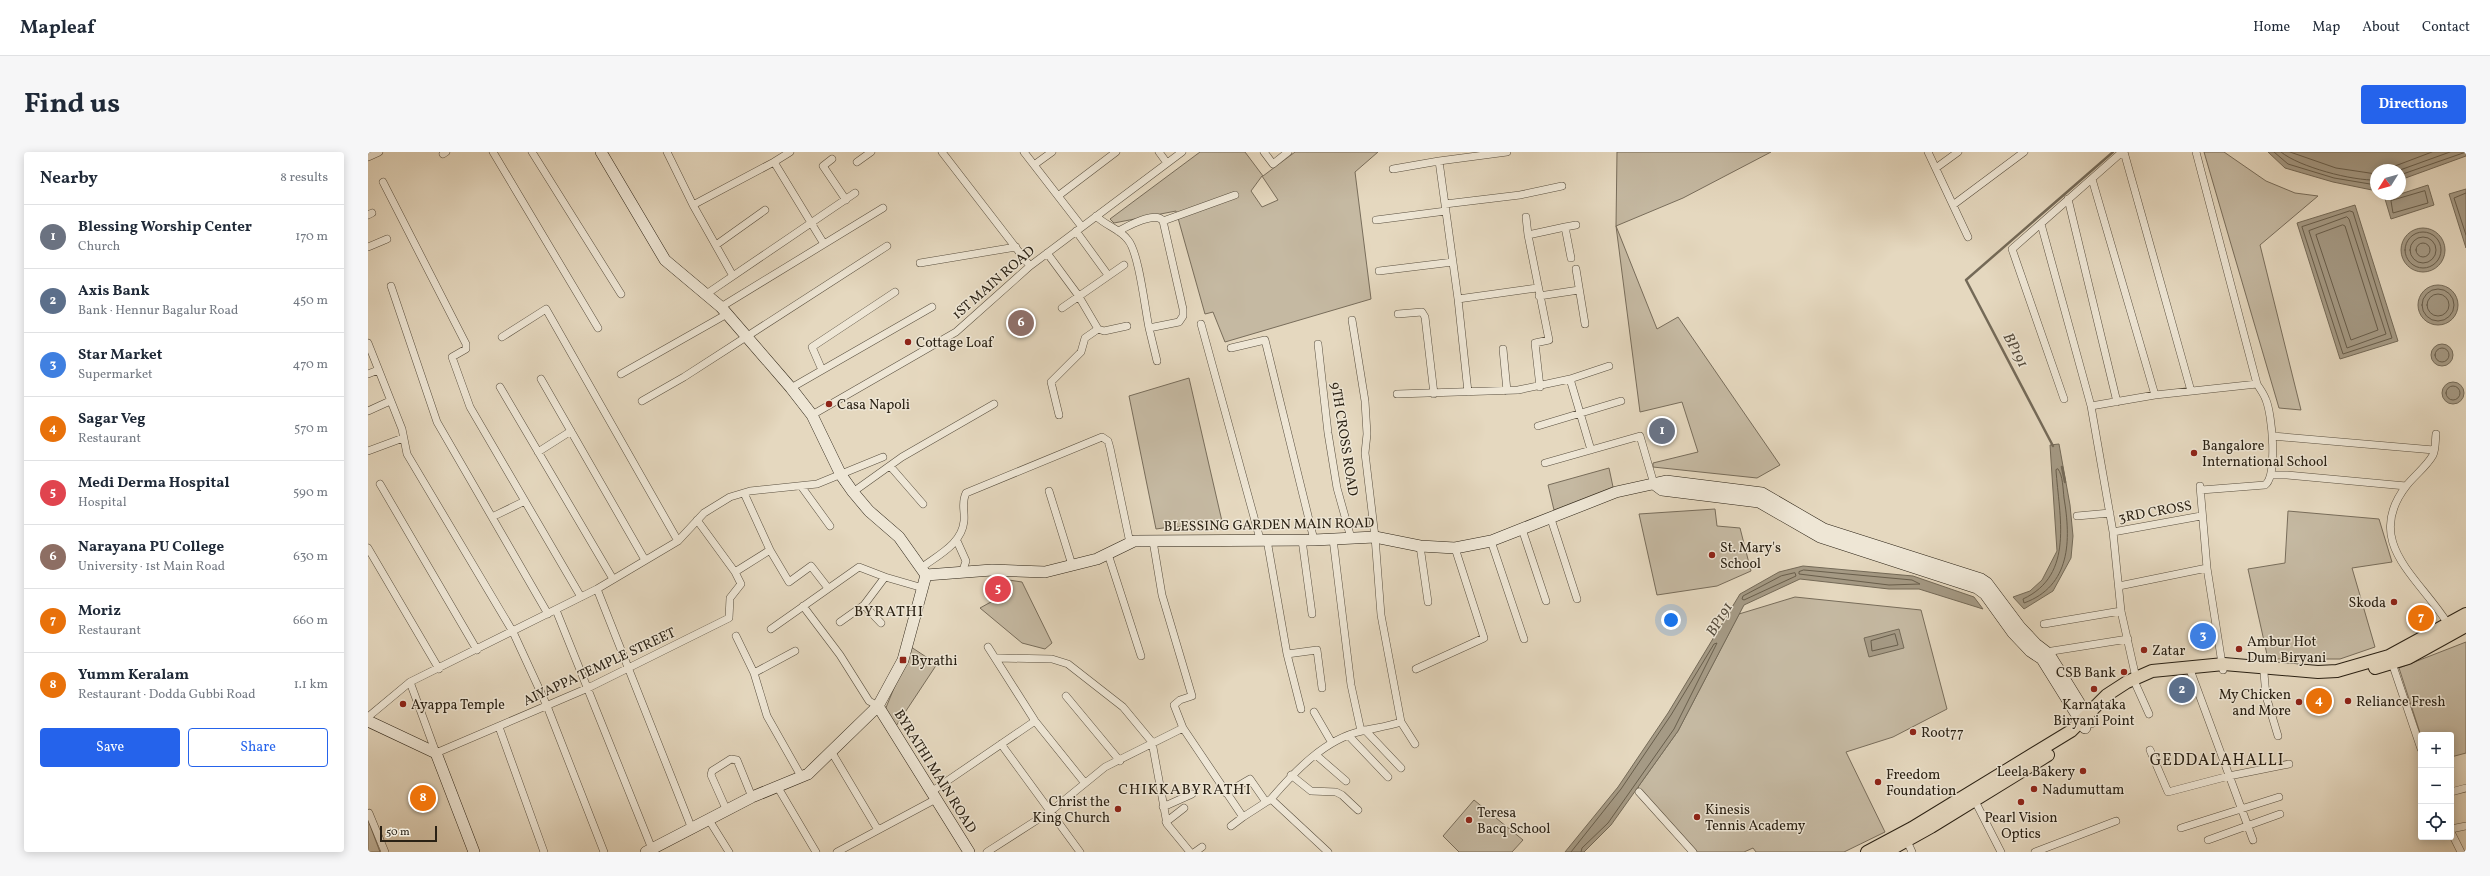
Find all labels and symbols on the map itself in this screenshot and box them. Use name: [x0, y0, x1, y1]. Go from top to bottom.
north arrow: [2370, 164, 2406, 200]
street label: 1ST MAIN ROAD: [949, 242, 1039, 324]
pin: 6: [1008, 308, 1034, 338]
water label: BP191: [1997, 330, 2033, 372]
place label: Cottage Loaf: [916, 334, 994, 353]
marker: Cottage Loaf: [903, 337, 913, 347]
street label: 9TH CROSS ROAD: [1325, 381, 1362, 498]
place label: Casa Napoli: [837, 396, 910, 415]
marker: Casa Napoli: [824, 399, 834, 409]
pin: 1: [1649, 416, 1675, 446]
place label: Bangalore International School: [2202, 437, 2328, 472]
marker: Bangalore International School: [2189, 448, 2199, 458]
street label: 3RD CROSS: [2117, 497, 2193, 528]
street label: BLESSING GARDEN MAIN ROAD: [1164, 514, 1374, 537]
place label: St. Mary's School: [1720, 539, 1781, 574]
marker: St. Mary's School: [1707, 550, 1717, 560]
pin: 5: [985, 574, 1011, 604]
place label: Skoda: [2349, 594, 2386, 613]
marker: Skoda: [2389, 597, 2399, 607]
water label: BP191: [1702, 598, 1739, 641]
district label: BYRATHI: [854, 602, 924, 623]
pin: 7: [2408, 603, 2434, 633]
your location: [1661, 610, 1681, 630]
pin: 3: [2190, 621, 2216, 651]
street label: AIYAPPA TEMPLE STREET: [520, 624, 679, 711]
place label: Ambur Hot Dum Biryani: [2247, 633, 2326, 668]
place label: Zatar: [2152, 642, 2185, 661]
marker: Ambur Hot Dum Biryani: [2234, 644, 2244, 654]
marker: Zatar: [2139, 645, 2149, 655]
place label: Byrathi: [911, 652, 957, 671]
marker: Byrathi: [898, 655, 908, 665]
place label: CSB Bank: [2056, 664, 2116, 683]
marker: CSB Bank: [2119, 667, 2129, 677]
pin: 2: [2169, 675, 2195, 705]
marker: Karnataka Biryani Point: [2089, 684, 2099, 694]
place label: My Chicken and More: [2219, 686, 2291, 721]
pin: 4: [2306, 686, 2332, 716]
place label: Reliance Fresh: [2356, 693, 2446, 712]
place label: Ayappa Temple: [411, 696, 505, 715]
place label: Karnataka Biryani Point: [2053, 696, 2135, 731]
marker: Reliance Fresh: [2343, 696, 2353, 706]
marker: My Chicken and More: [2294, 697, 2304, 707]
marker: Ayappa Temple: [398, 699, 408, 709]
street label: BYRATHI MAIN ROAD: [889, 706, 980, 837]
place label: Root77: [1921, 724, 1964, 743]
marker: Root77: [1908, 727, 1918, 737]
district label: GEDDALAHALLI: [2150, 750, 2284, 772]
place label: Leela Bakery: [1997, 763, 2075, 782]
place label: Freedom Foundation: [1886, 766, 1956, 801]
marker: Leela Bakery: [2078, 766, 2088, 776]
marker: Freedom Foundation: [1873, 777, 1883, 787]
district label: CHIKKABYRATHI: [1118, 780, 1252, 801]
place label: Nadumuttam: [2042, 781, 2125, 800]
pin: 8: [410, 783, 436, 813]
marker: Nadumuttam: [2029, 784, 2039, 794]
place label: Christ the King Church: [1032, 793, 1110, 828]
marker: Pearl Vision Optics: [2016, 797, 2026, 807]
place label: Kinesis Tennis Academy: [1705, 801, 1806, 836]
marker: Christ the King Church: [1113, 804, 1123, 814]
place label: Teresa Bacq School: [1477, 804, 1550, 839]
place label: Pearl Vision Optics: [1984, 809, 2058, 844]
marker: Kinesis Tennis Academy: [1692, 812, 1702, 822]
marker: Teresa Bacq School: [1464, 815, 1474, 825]
scale bar: [380, 824, 437, 843]

